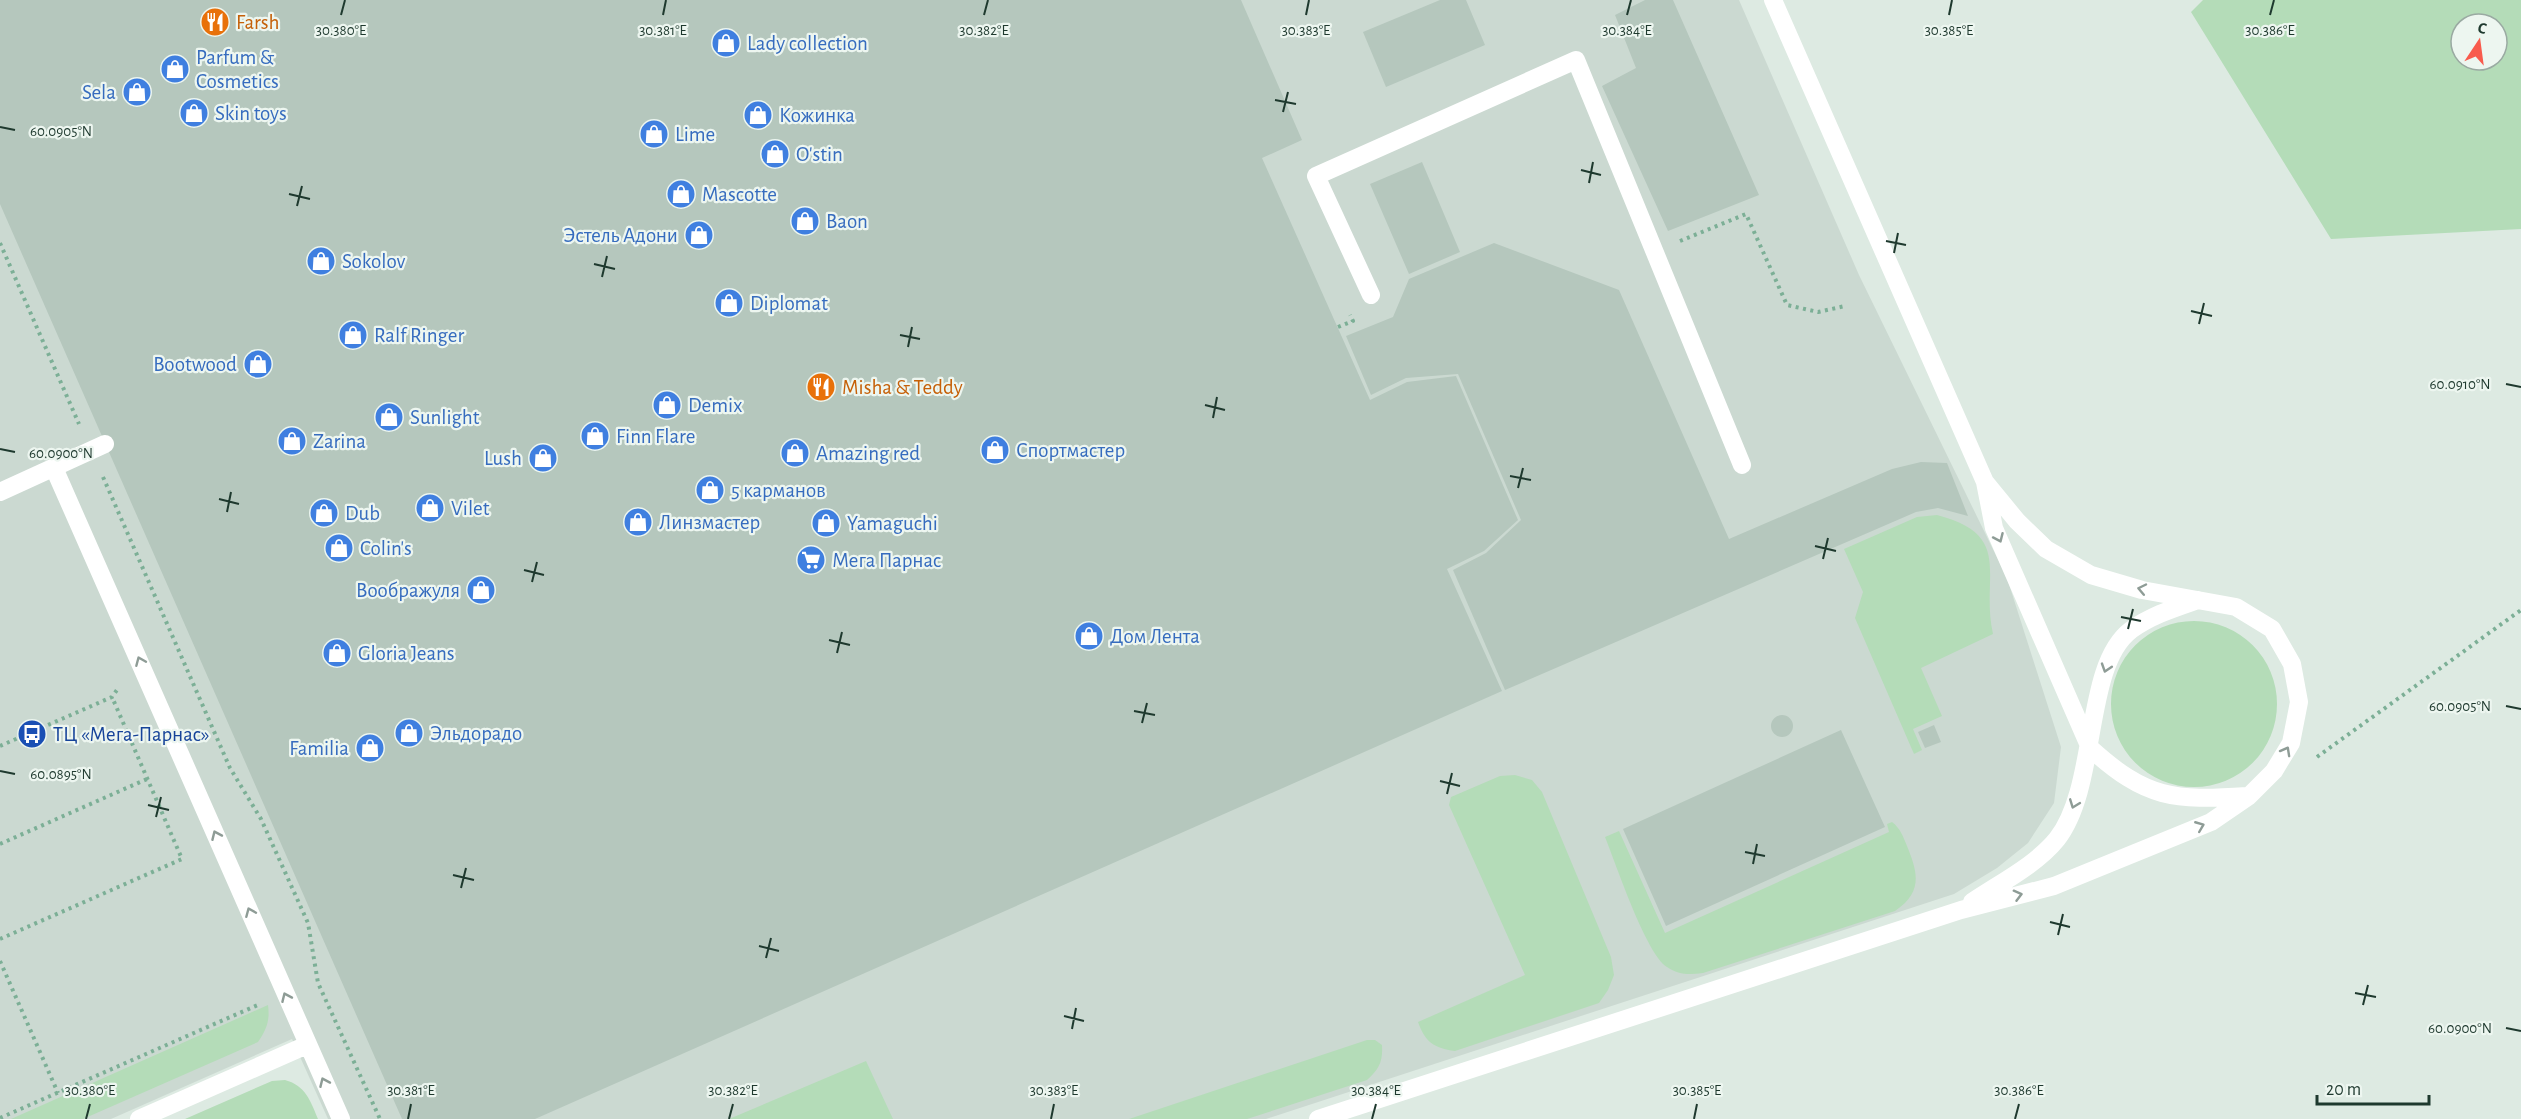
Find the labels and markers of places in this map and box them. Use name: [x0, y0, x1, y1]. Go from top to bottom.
restaurant icon: Farsh: [199, 6, 231, 38]
place label: Farsh: [236, 12, 279, 33]
shop icon: Lady collection: [710, 27, 742, 59]
place label: Lady collection: [747, 33, 868, 54]
place label: Parfum & Cosmetics: [196, 47, 279, 92]
shop icon: Parfum & Cosmetics: [159, 53, 191, 85]
shop icon: Sela: [121, 76, 153, 108]
place label: Sela: [82, 82, 116, 103]
shop icon: Skin toys: [178, 97, 210, 129]
shop icon: Кожинка: [742, 99, 774, 131]
place label: Skin toys: [215, 103, 287, 124]
place label: Кожинка: [779, 105, 855, 126]
shop icon: Lime: [638, 118, 670, 150]
place label: Lime: [675, 124, 715, 145]
shop icon: O′stin: [759, 138, 791, 170]
place label: O′stin: [796, 144, 843, 165]
shop icon: Mascotte: [665, 178, 697, 210]
place label: Mascotte: [702, 184, 777, 205]
shop icon: Baon: [789, 205, 821, 237]
place label: Baon: [826, 211, 868, 232]
shop icon: Эстель Адони: [683, 219, 715, 251]
place label: Эстель Адони: [563, 225, 678, 246]
shop icon: Sokolov: [305, 245, 337, 277]
place label: Sokolov: [342, 251, 406, 272]
shop icon: Diplomat: [713, 287, 745, 319]
place label: Diplomat: [750, 293, 828, 314]
shop icon: Ralf Ringer: [337, 319, 369, 351]
place label: Ralf Ringer: [374, 325, 464, 346]
shop icon: Bootwood: [242, 348, 274, 380]
place label: Bootwood: [153, 354, 237, 375]
restaurant icon: Misha & Teddy: [805, 371, 837, 403]
place label: Misha & Teddy: [842, 377, 963, 398]
shop icon: Demix: [651, 389, 683, 421]
place label: Demix: [688, 395, 742, 416]
shop icon: Sunlight: [373, 401, 405, 433]
place label: Sunlight: [410, 407, 480, 428]
shop icon: Finn Flare: [579, 420, 611, 452]
shop icon: Zarina: [276, 425, 308, 457]
place label: Finn Flare: [616, 426, 695, 447]
place label: Zarina: [313, 431, 366, 452]
shop icon: Спортмастер: [979, 434, 1011, 466]
shop icon: Amazing red: [779, 437, 811, 469]
place label: Спортмастер: [1016, 440, 1125, 461]
shop icon: Lush: [527, 442, 559, 474]
place label: Amazing red: [816, 443, 920, 464]
place label: Lush: [484, 448, 522, 469]
shop icon: 5 карманов: [694, 474, 726, 506]
place label: 5 карманов: [731, 480, 826, 501]
shop icon: Vilet: [414, 492, 446, 524]
shop icon: Dub: [308, 497, 340, 529]
place label: Vilet: [451, 498, 490, 519]
place label: Dub: [345, 503, 380, 524]
shop icon: Линзмастер: [622, 506, 654, 538]
shop icon: Yamaguchi: [810, 507, 842, 539]
place label: Линзмастер: [659, 512, 760, 533]
place label: Yamaguchi: [847, 513, 938, 534]
shop icon: Colin's: [323, 532, 355, 564]
place label: Colin's: [360, 538, 412, 559]
supermarket icon: Мега Парнас: [795, 544, 827, 576]
place label: Мега Парнас: [832, 550, 942, 571]
shop icon: Воображуля: [465, 574, 497, 606]
place label: Воображуля: [356, 580, 460, 601]
shop icon: Дом Лента: [1073, 620, 1105, 652]
place label: Дом Лента: [1110, 626, 1200, 647]
shop icon: Gloria Jeans: [321, 637, 353, 669]
place label: Gloria Jeans: [358, 643, 455, 664]
shop icon: Эльдорадо: [393, 717, 425, 749]
bus stop icon: ТЦ «Мега-Парнас»: [16, 718, 48, 750]
place label: Эльдорадо: [430, 723, 522, 744]
place label: ТЦ «Мега-Парнас»: [53, 724, 210, 745]
shop icon: Familia: [354, 732, 386, 764]
place label: Familia: [289, 738, 349, 759]

